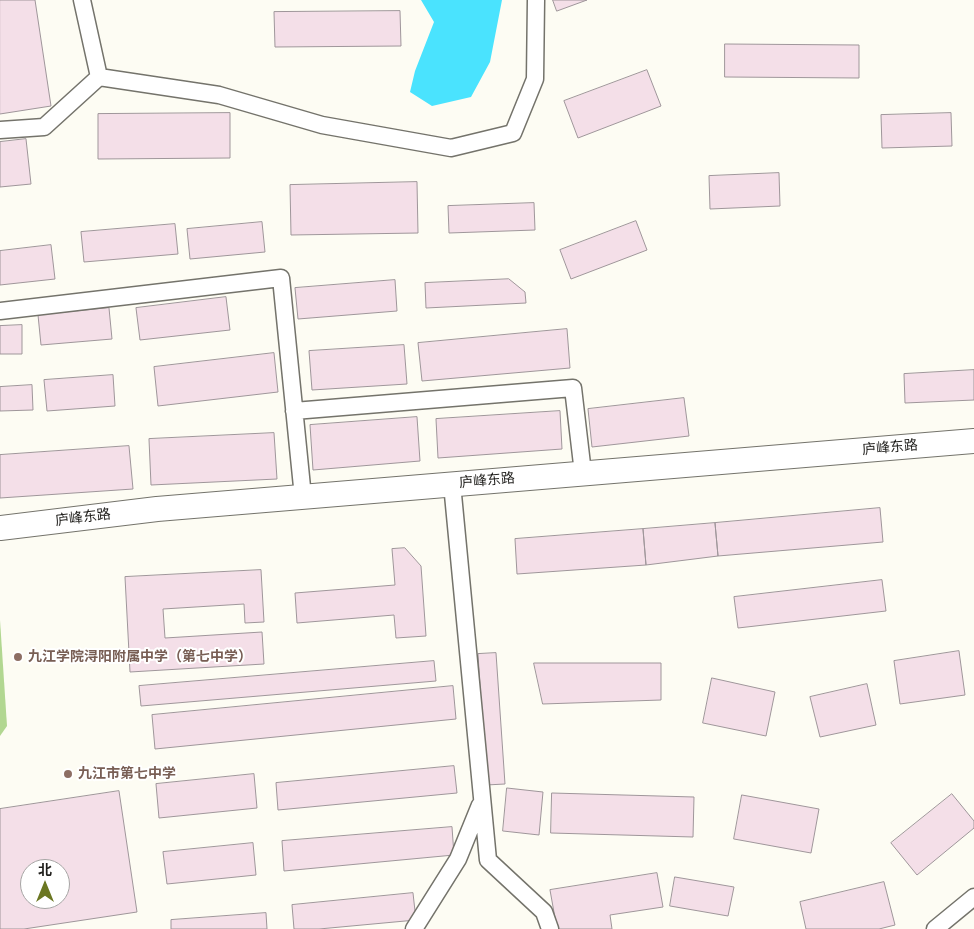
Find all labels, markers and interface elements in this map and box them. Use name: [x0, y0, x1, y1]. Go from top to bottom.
street label: 庐峰东路: [861, 437, 919, 459]
street label: 庐峰东路: [458, 470, 516, 492]
street label: 庐峰东路: [54, 506, 112, 530]
place label: 九江学院浔阳附属中学（第七中学）: [28, 649, 252, 665]
marker: 九江学院浔阳附属中学（第七中学）: [12, 651, 24, 663]
place label: 九江市第七中学: [78, 766, 176, 782]
marker: 九江市第七中学: [62, 768, 74, 780]
north arrow: [20, 859, 70, 909]
text: 北: [38, 861, 52, 879]

